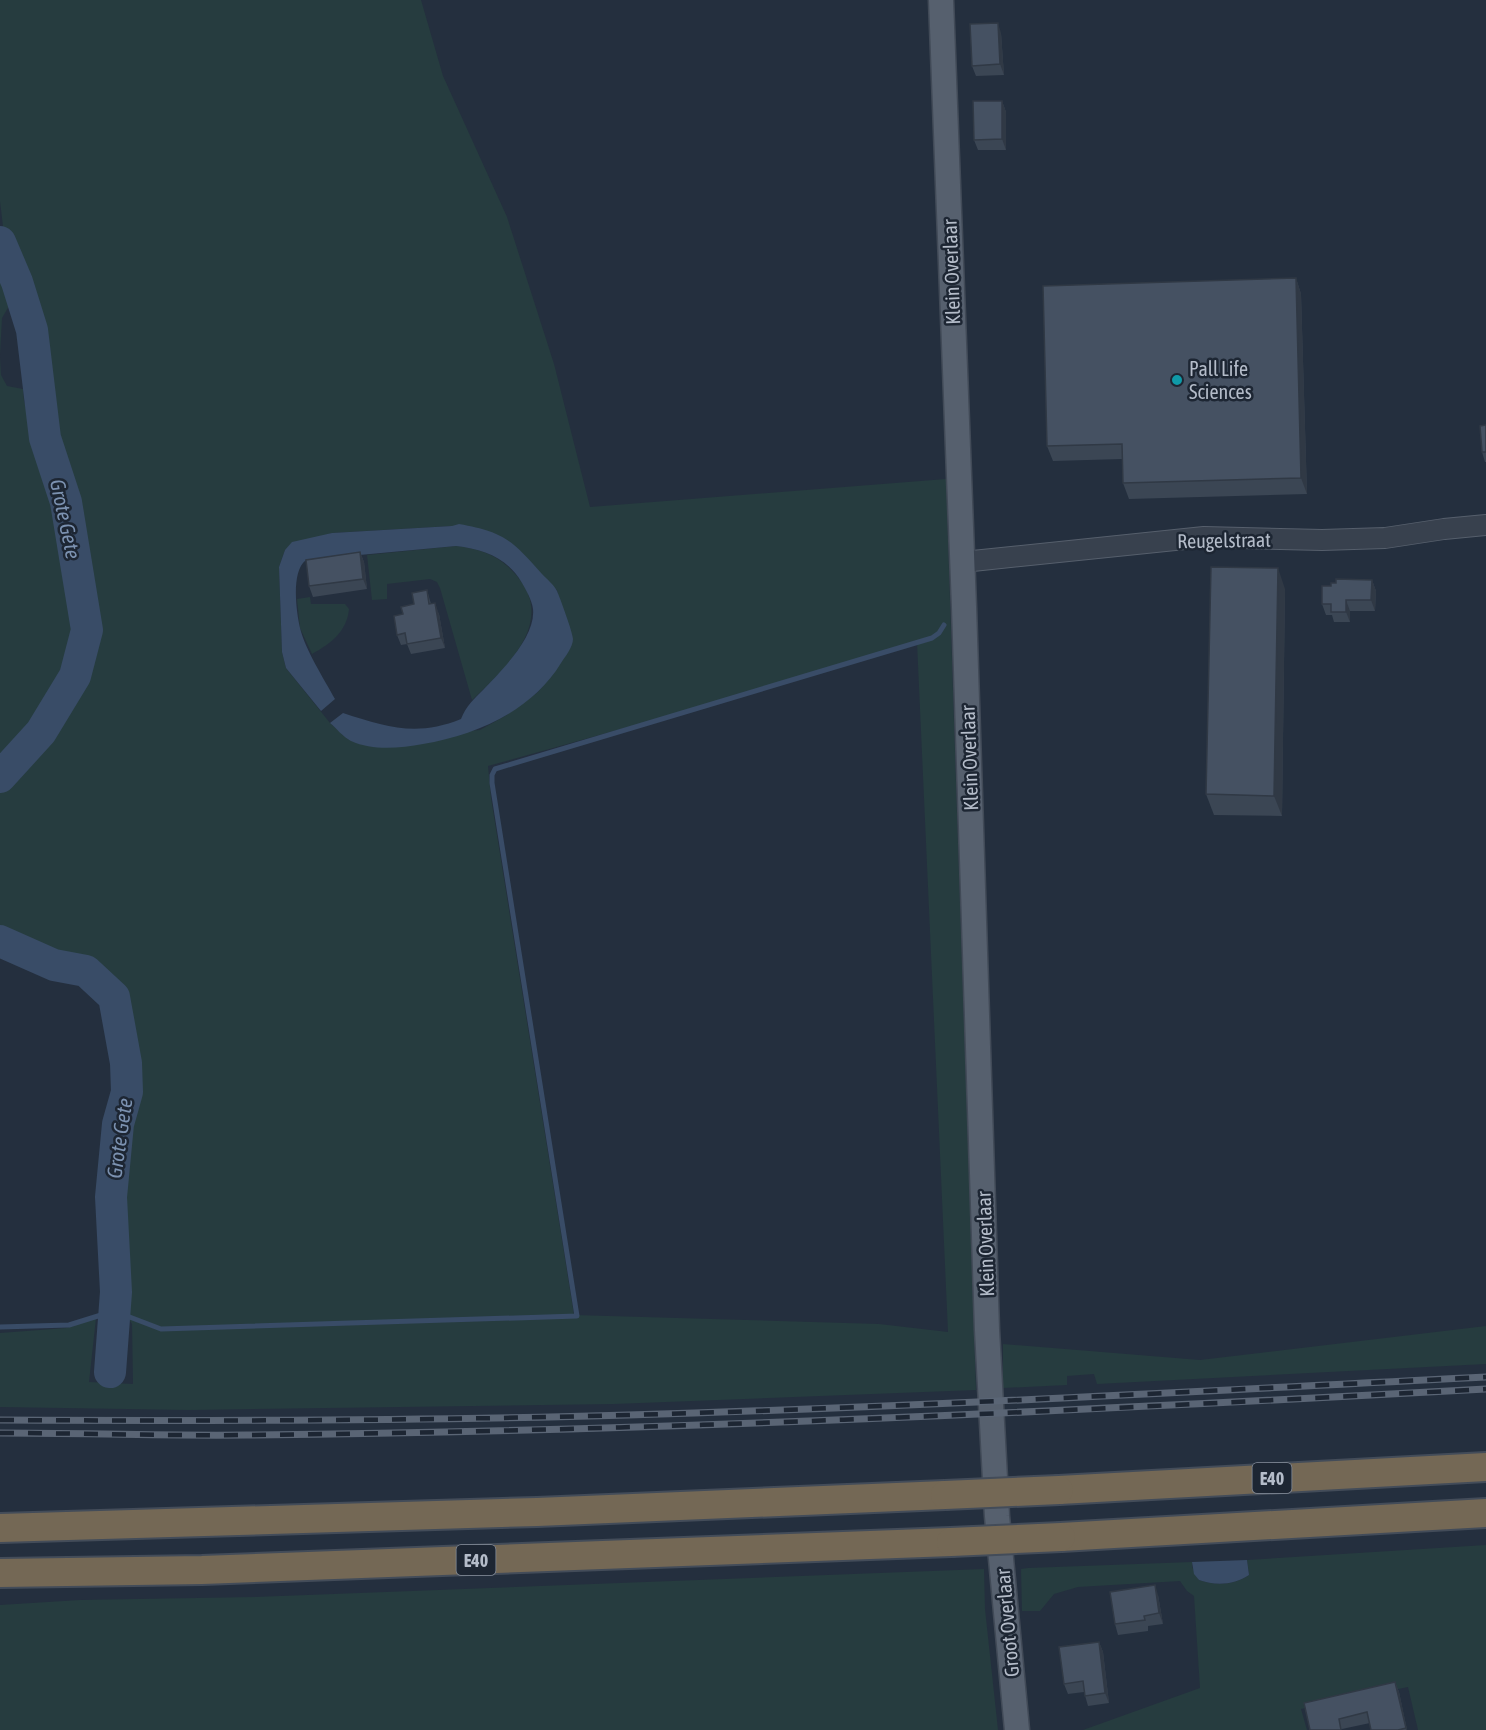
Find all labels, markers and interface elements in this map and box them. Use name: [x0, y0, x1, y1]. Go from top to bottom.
street label: Klein Overlaar: [938, 218, 964, 325]
place label: Pall Life Sciences: [1189, 357, 1252, 403]
marker: Pall Life Sciences: [1170, 373, 1184, 387]
water label: Grote Gete: [46, 477, 86, 561]
street label: Reugelstraat: [1177, 528, 1271, 552]
street label: Klein Overlaar: [956, 704, 982, 811]
water label: Grote Gete: [101, 1096, 137, 1180]
street label: Klein Overlaar: [972, 1190, 998, 1297]
road number: E40: [1252, 1463, 1292, 1493]
road number: E40: [456, 1545, 496, 1575]
street label: Groot Overlaar: [991, 1567, 1023, 1678]

